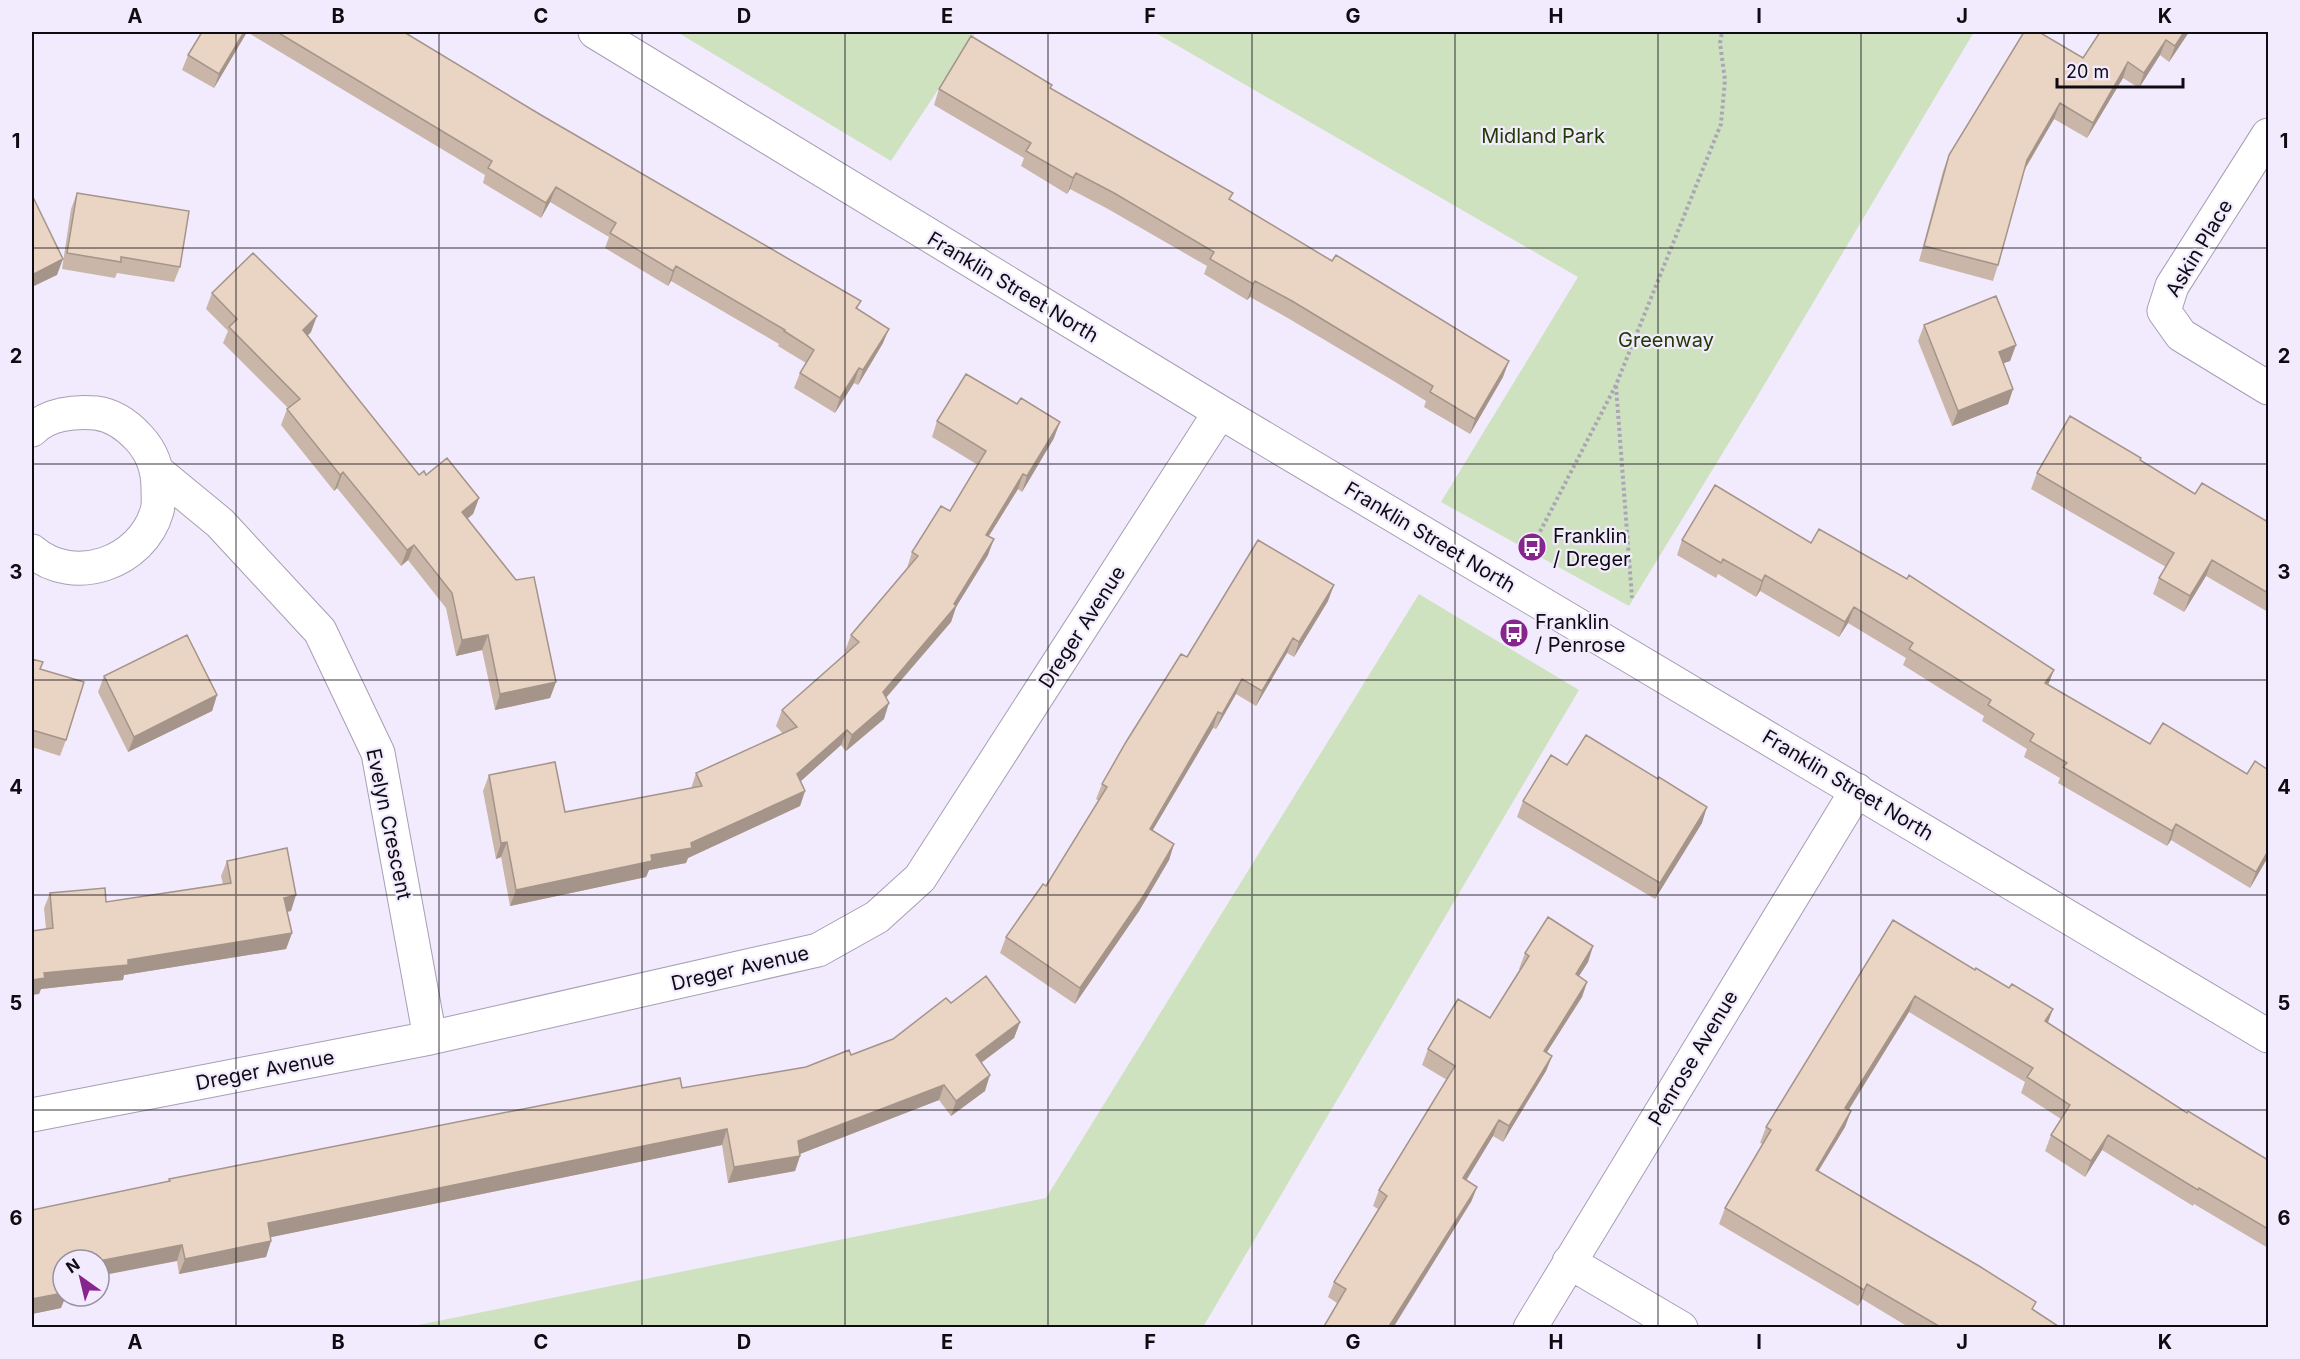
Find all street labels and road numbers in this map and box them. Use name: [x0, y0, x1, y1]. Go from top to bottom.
street label: Askin Place: [2160, 195, 2238, 301]
street label: Franklin Street North: [923, 226, 1103, 348]
street label: Franklin Street North: [1340, 476, 1520, 598]
street label: Dreger Avenue: [1034, 561, 1130, 693]
street label: Franklin Street North: [1758, 724, 1938, 846]
street label: Evelyn Crescent: [361, 746, 417, 902]
street label: Dreger Avenue: [669, 940, 811, 996]
street label: Penrose Avenue: [1643, 986, 1743, 1130]
street label: Dreger Avenue: [194, 1045, 336, 1095]

